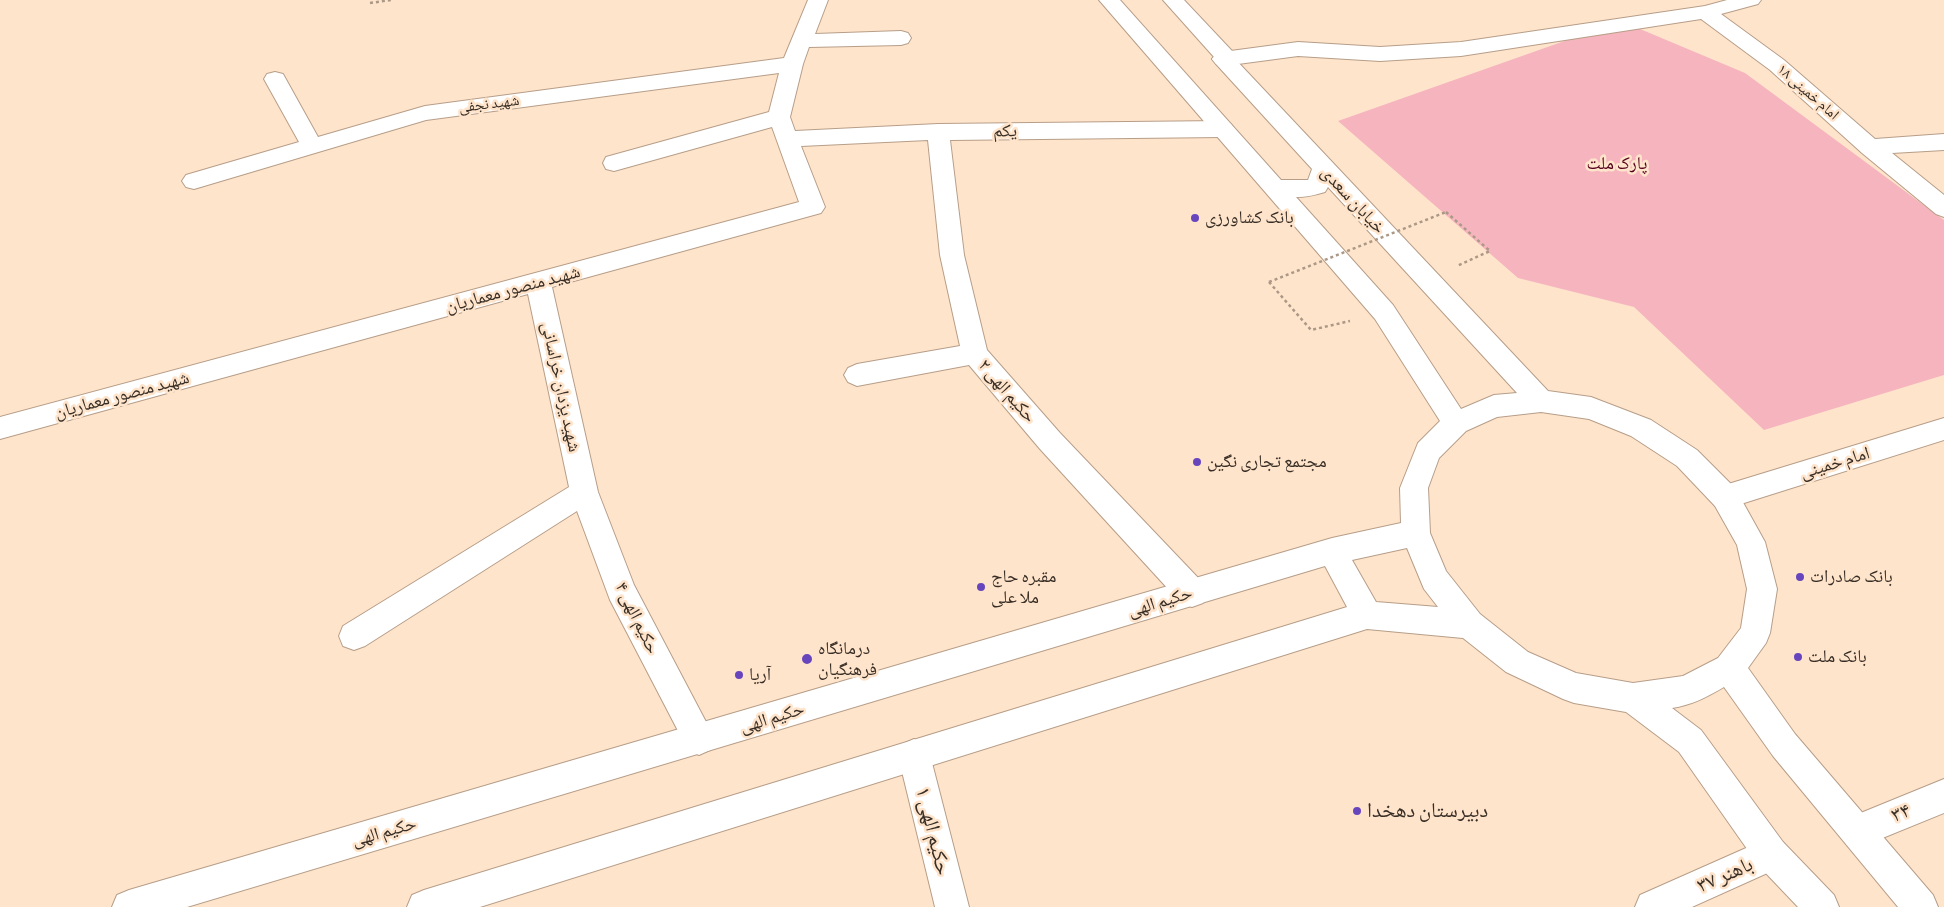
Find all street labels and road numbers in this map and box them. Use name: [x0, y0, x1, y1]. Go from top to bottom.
street label: امام خمینی ۱۸: [1773, 60, 1843, 124]
street label: شهید نجفی: [458, 91, 520, 117]
street label: یکم: [993, 120, 1017, 142]
street label: خیابان سعدی: [1316, 162, 1390, 238]
street label: شهید منصور معماریان: [443, 261, 583, 317]
street label: شهید یزدان خراسانی: [537, 320, 585, 454]
street label: حکیم الهی ۲: [974, 355, 1040, 427]
street label: شهید منصور معماریان: [52, 367, 192, 423]
street label: امام خمینی: [1798, 442, 1872, 484]
street label: حکیم الهی ۴: [610, 579, 664, 657]
street label: حکیم الهی: [1125, 582, 1195, 622]
street label: حکیم الهی: [737, 698, 807, 738]
street label: حکیم الهی ۱: [910, 784, 956, 878]
street label: ۳۴: [1888, 798, 1914, 828]
street label: حکیم الهی: [349, 813, 419, 851]
street label: باهنر ۳۷: [1693, 852, 1757, 898]

